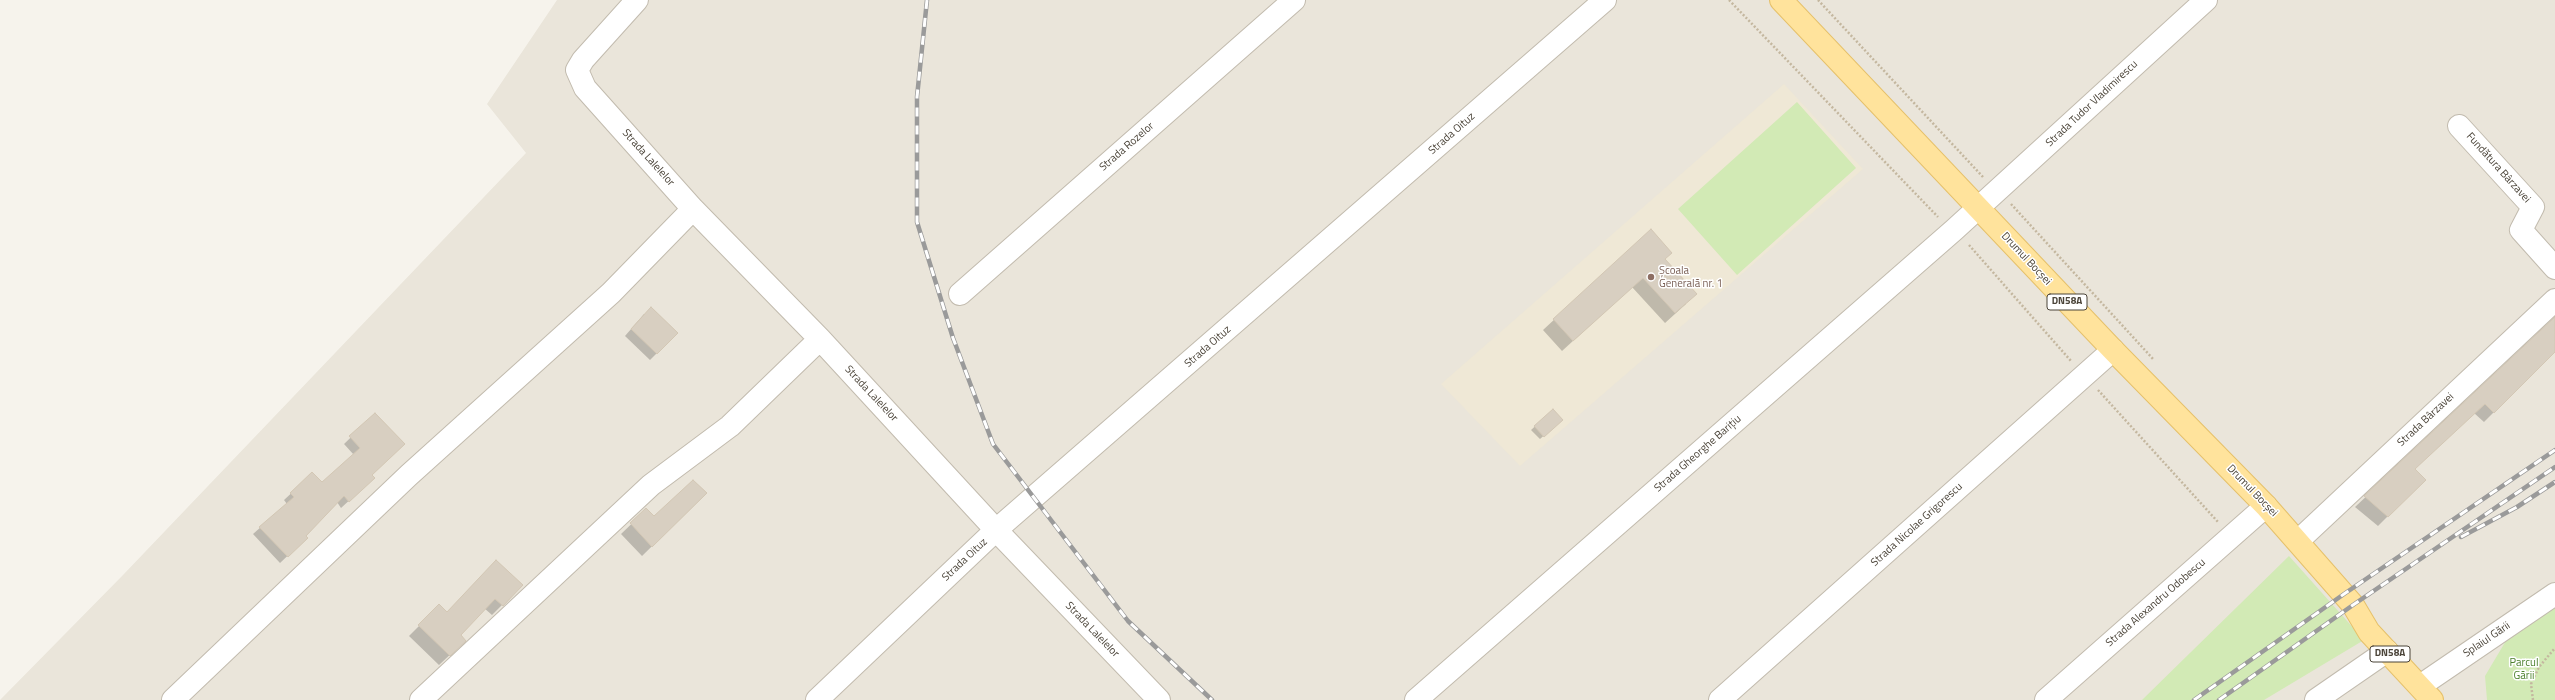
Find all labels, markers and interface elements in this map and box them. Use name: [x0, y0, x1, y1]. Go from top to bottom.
street label: Strada Tudor Vladimirescu: [2043, 58, 2141, 150]
street label: Strada Oituz: [1426, 110, 1478, 158]
street label: Strada Rozelor: [1097, 120, 1157, 174]
street label: Strada Lalelelor: [619, 127, 677, 189]
street label: Fundătura Bârzavei: [2463, 130, 2533, 206]
street label: Drumul Bocșei: [1998, 230, 2054, 288]
place label: Școala Generală nr. 1: [1659, 264, 1723, 290]
marker: Școala Generală nr. 1: [1646, 272, 1656, 282]
road number: DN58A: [2047, 294, 2087, 310]
street label: Strada Oituz: [1182, 323, 1234, 371]
street label: Strada Lalelelor: [842, 363, 900, 425]
street label: Strada Bârzavei: [2395, 390, 2457, 450]
street label: Strada Gheorghe Barițiu: [1652, 413, 1744, 495]
street label: Drumul Bocșei: [2224, 462, 2280, 520]
street label: Strada Nicolae Grigorescu: [1868, 480, 1966, 570]
street label: Strada Oituz: [940, 536, 990, 584]
street label: Strada Alexandru Odobescu: [2104, 556, 2208, 650]
street label: Strada Lalelelor: [1062, 600, 1122, 660]
street label: Splaiul Gării: [2461, 619, 2513, 661]
road number: DN58A: [2370, 646, 2410, 662]
park label: Parcul Gării: [2510, 656, 2538, 682]

